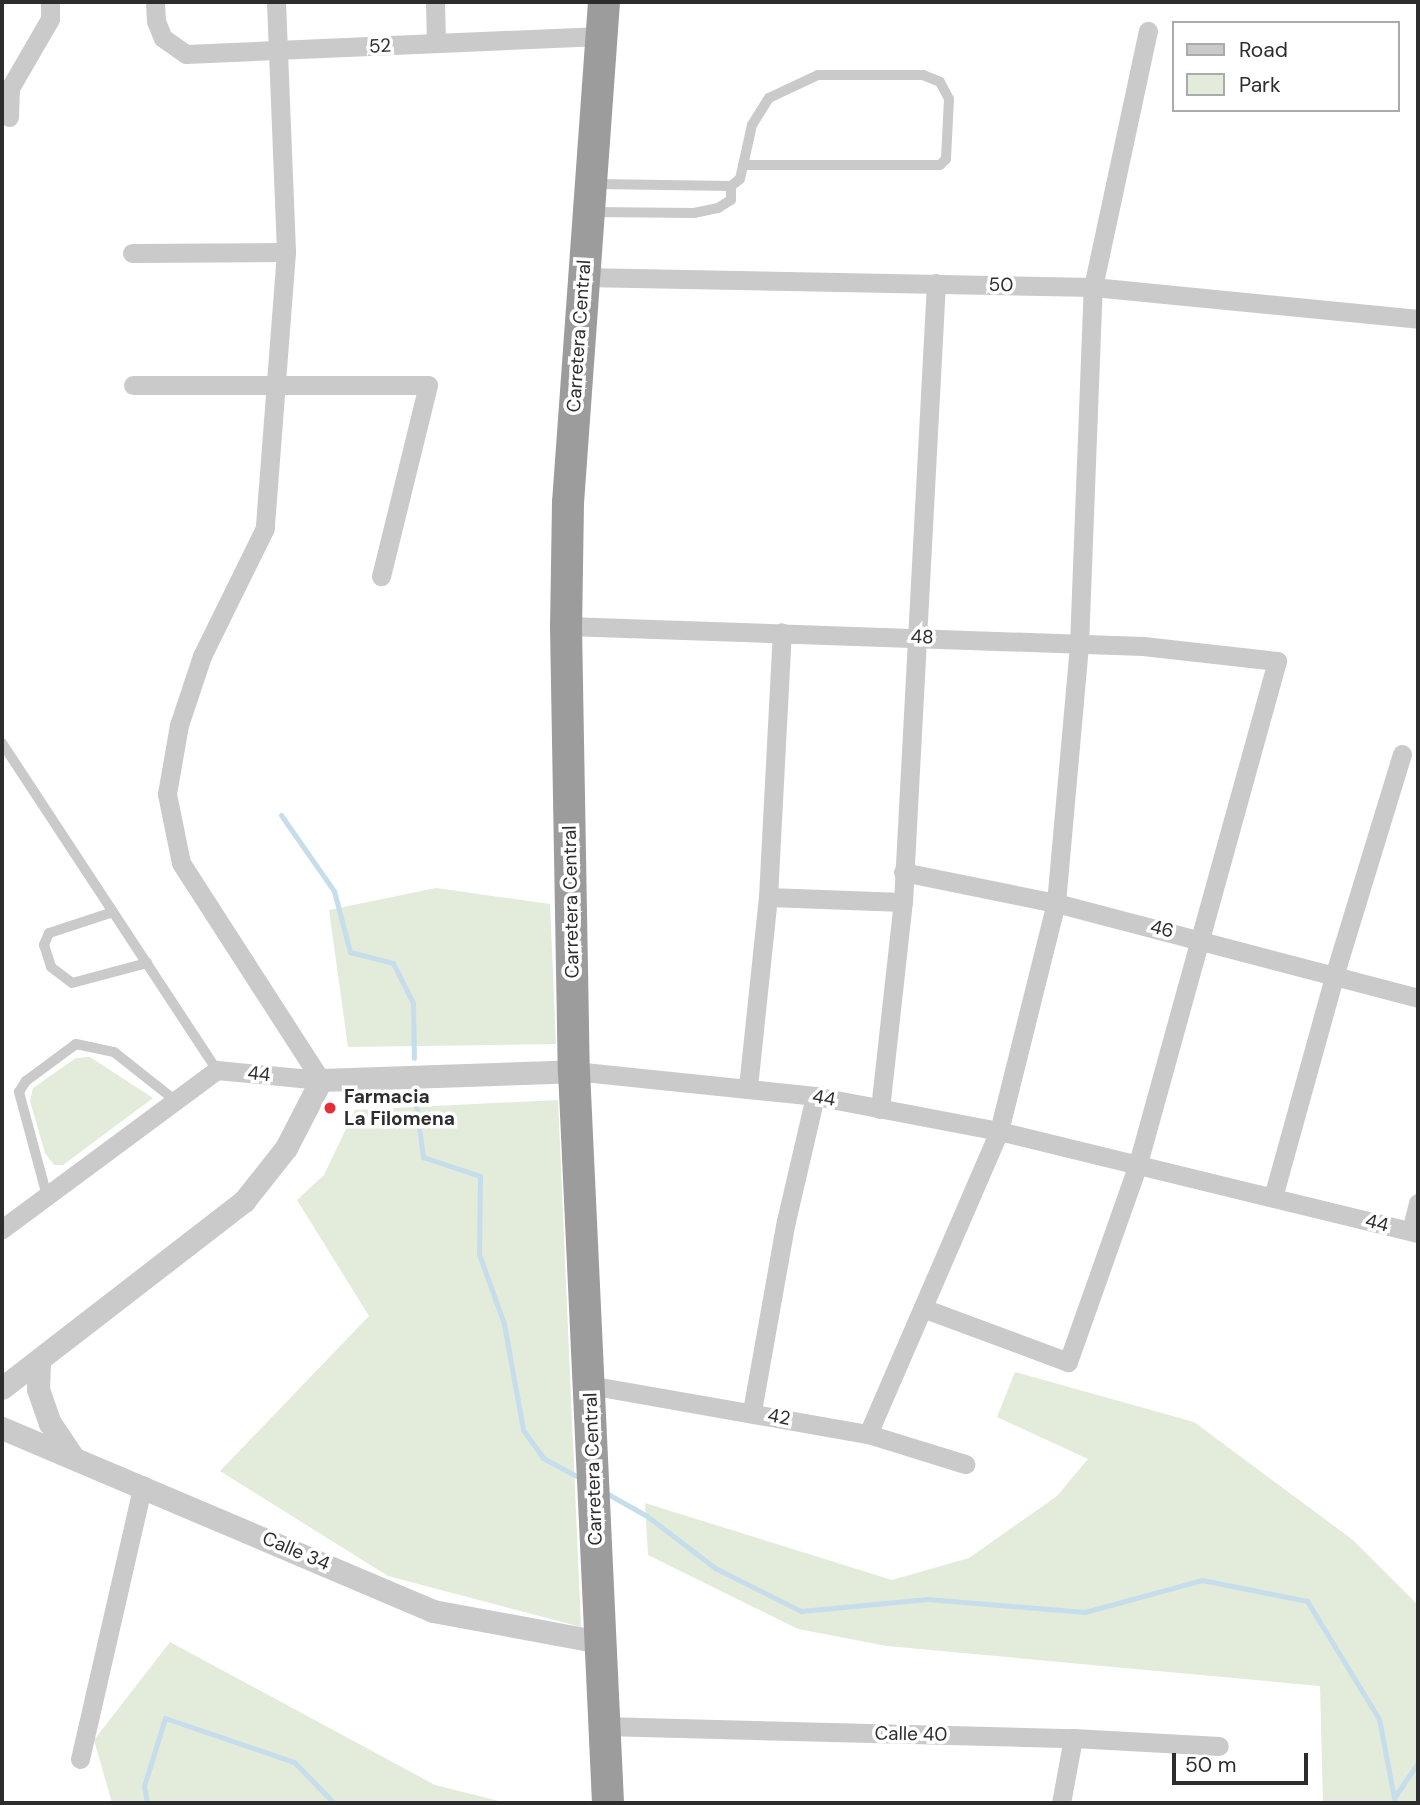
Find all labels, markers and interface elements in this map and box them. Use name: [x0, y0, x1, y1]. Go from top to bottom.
legend: [1172, 21, 1399, 112]
street label: 52: [368, 34, 392, 58]
text: Road: [1239, 36, 1288, 64]
text: Park: [1239, 71, 1280, 99]
street label: Carretera Central: [562, 259, 596, 413]
street label: 50: [989, 273, 1013, 297]
street label: 48: [910, 625, 934, 649]
street label: Carretera Central: [558, 825, 584, 979]
street label: 46: [1148, 915, 1176, 943]
street label: 44: [246, 1061, 272, 1087]
street label: 44: [811, 1085, 837, 1111]
place label: Farmacia La Filomena: [344, 1086, 455, 1130]
marker: Farmacia La Filomena: [322, 1100, 338, 1116]
street label: 44: [1363, 1209, 1391, 1237]
street label: Carretera Central: [579, 1392, 607, 1546]
street label: 42: [766, 1404, 792, 1430]
street label: Calle 34: [259, 1527, 333, 1575]
street label: Calle 40: [874, 1722, 948, 1746]
scale bar: [1175, 1738, 1312, 1782]
text: 50 m: [1185, 1751, 1236, 1779]

